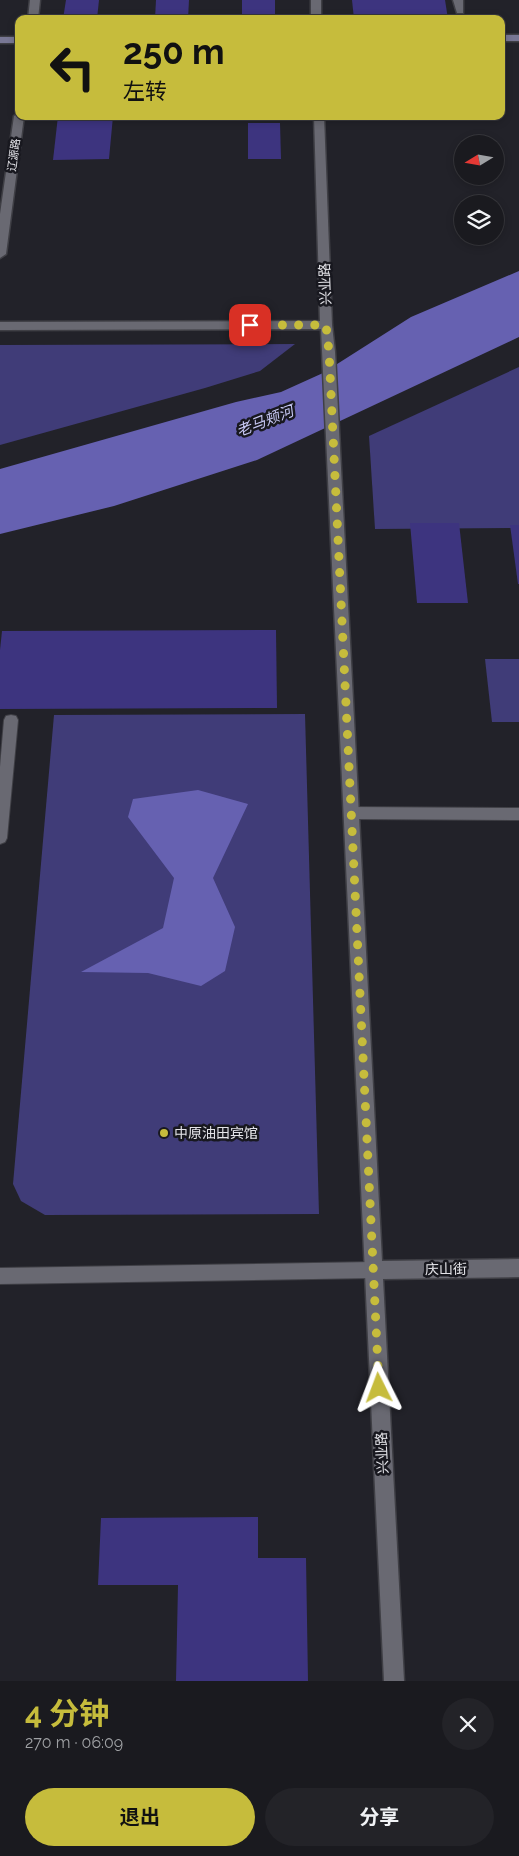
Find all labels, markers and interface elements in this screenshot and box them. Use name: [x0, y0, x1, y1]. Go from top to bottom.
text: 250 m: [123, 31, 225, 72]
icon: left: [40, 35, 105, 100]
text: 左转: [123, 78, 167, 104]
north arrow: [454, 135, 504, 185]
map controls: [454, 135, 504, 245]
street label: 辽源路: [5, 138, 23, 172]
button: layers: [454, 195, 504, 245]
street label: 兴业路: [316, 263, 334, 305]
pin: [229, 304, 271, 346]
icon: arrive: [236, 311, 264, 339]
water label: 老马颊河: [234, 401, 299, 440]
place label: 中原油田宾馆: [174, 1125, 258, 1141]
marker: 中原油田宾馆: [158, 1127, 170, 1139]
street label: 庆山街: [425, 1261, 467, 1277]
position arrow: [352, 1361, 404, 1413]
street label: 兴业路: [373, 1432, 391, 1474]
text: 4 分钟: [25, 1696, 109, 1731]
button: close: [442, 1698, 494, 1750]
text: 270 m · 06:09: [25, 1733, 123, 1752]
button: 退出: [25, 1788, 255, 1846]
button: 分享: [265, 1788, 494, 1846]

